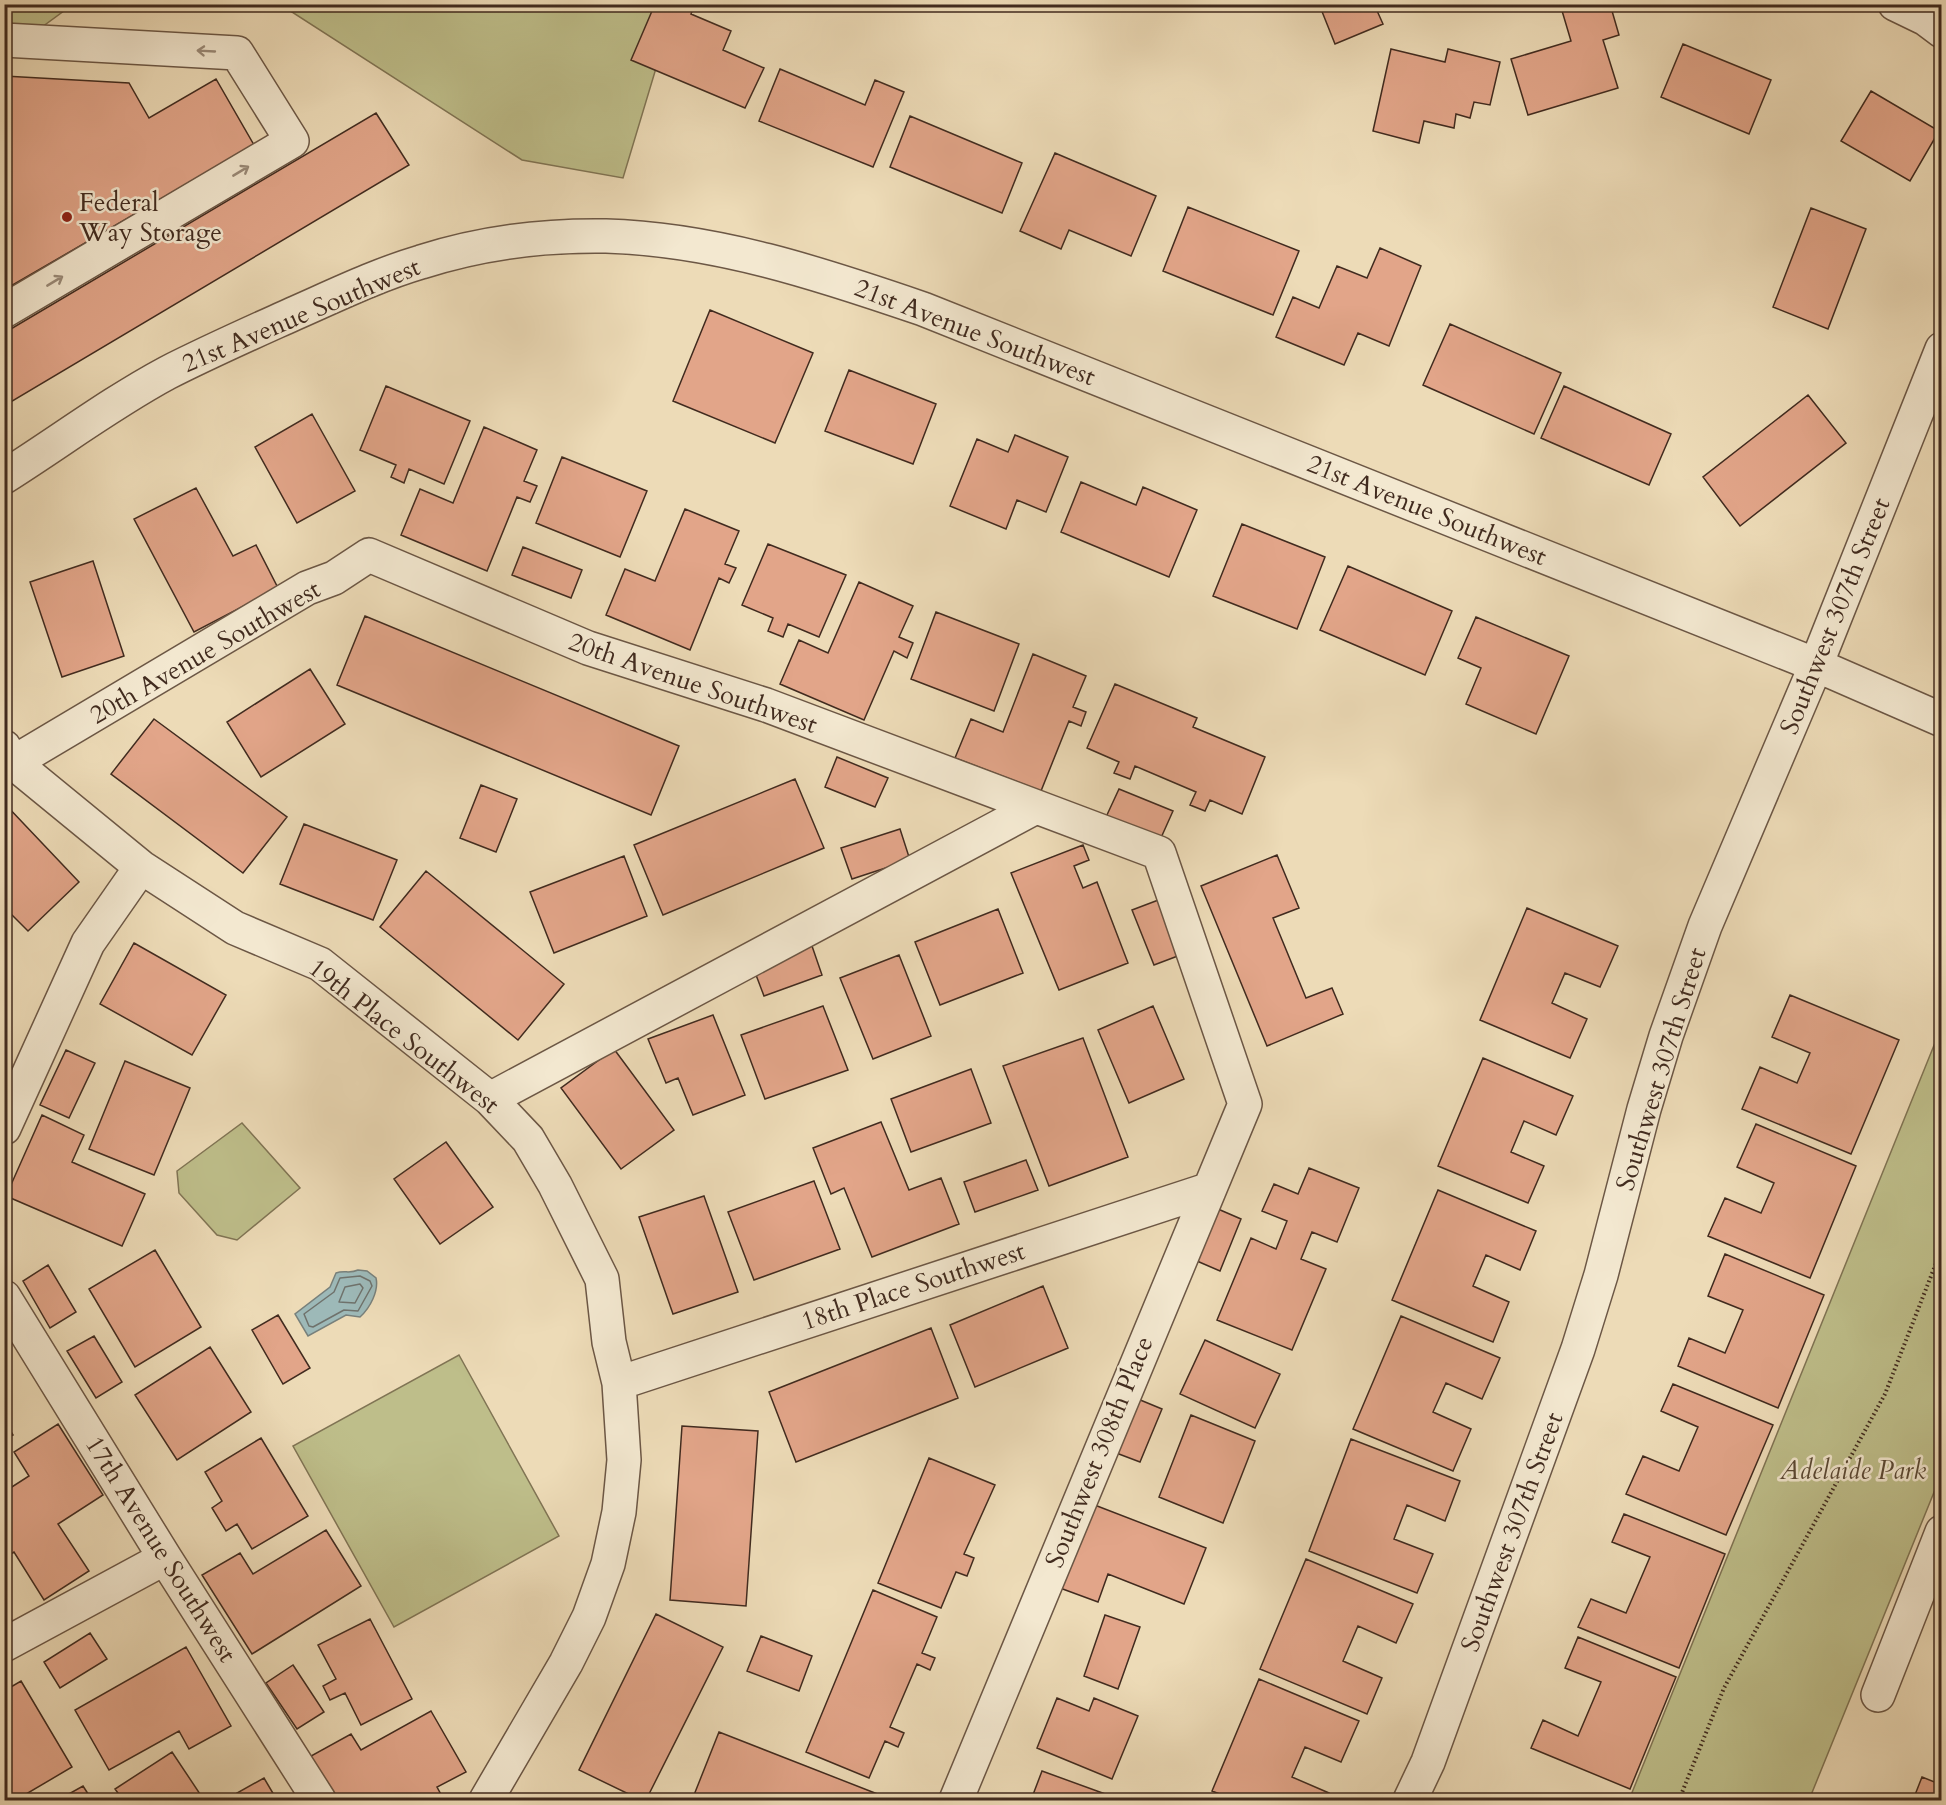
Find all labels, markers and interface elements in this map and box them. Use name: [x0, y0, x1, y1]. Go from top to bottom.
one-way arrow: [196, 45, 216, 56]
one-way arrow: [232, 165, 249, 177]
place label: Federal Way Storage: [78, 185, 222, 250]
marker: Federal Way Storage: [60, 210, 74, 224]
street label: 21st Avenue Southwest: [177, 249, 425, 381]
street label: 21st Avenue Southwest: [850, 270, 1100, 394]
one-way arrow: [46, 275, 63, 287]
street label: 21st Avenue Southwest: [1302, 446, 1552, 574]
street label: Southwest 307th Street: [1772, 492, 1898, 740]
street label: 20th Avenue Southwest: [83, 572, 327, 732]
street label: 20th Avenue Southwest: [564, 624, 822, 742]
street label: Southwest 307th Street: [1607, 943, 1715, 1195]
street label: 19th Place Southwest: [301, 950, 507, 1122]
street label: 18th Place Southwest: [797, 1233, 1029, 1339]
street label: Southwest 308th Place: [1037, 1331, 1161, 1573]
street label: Southwest 307th Street: [1452, 1407, 1572, 1657]
street label: 17th Avenue Southwest: [77, 1429, 245, 1669]
park label: Adelaide Park: [1779, 1453, 1926, 1488]

